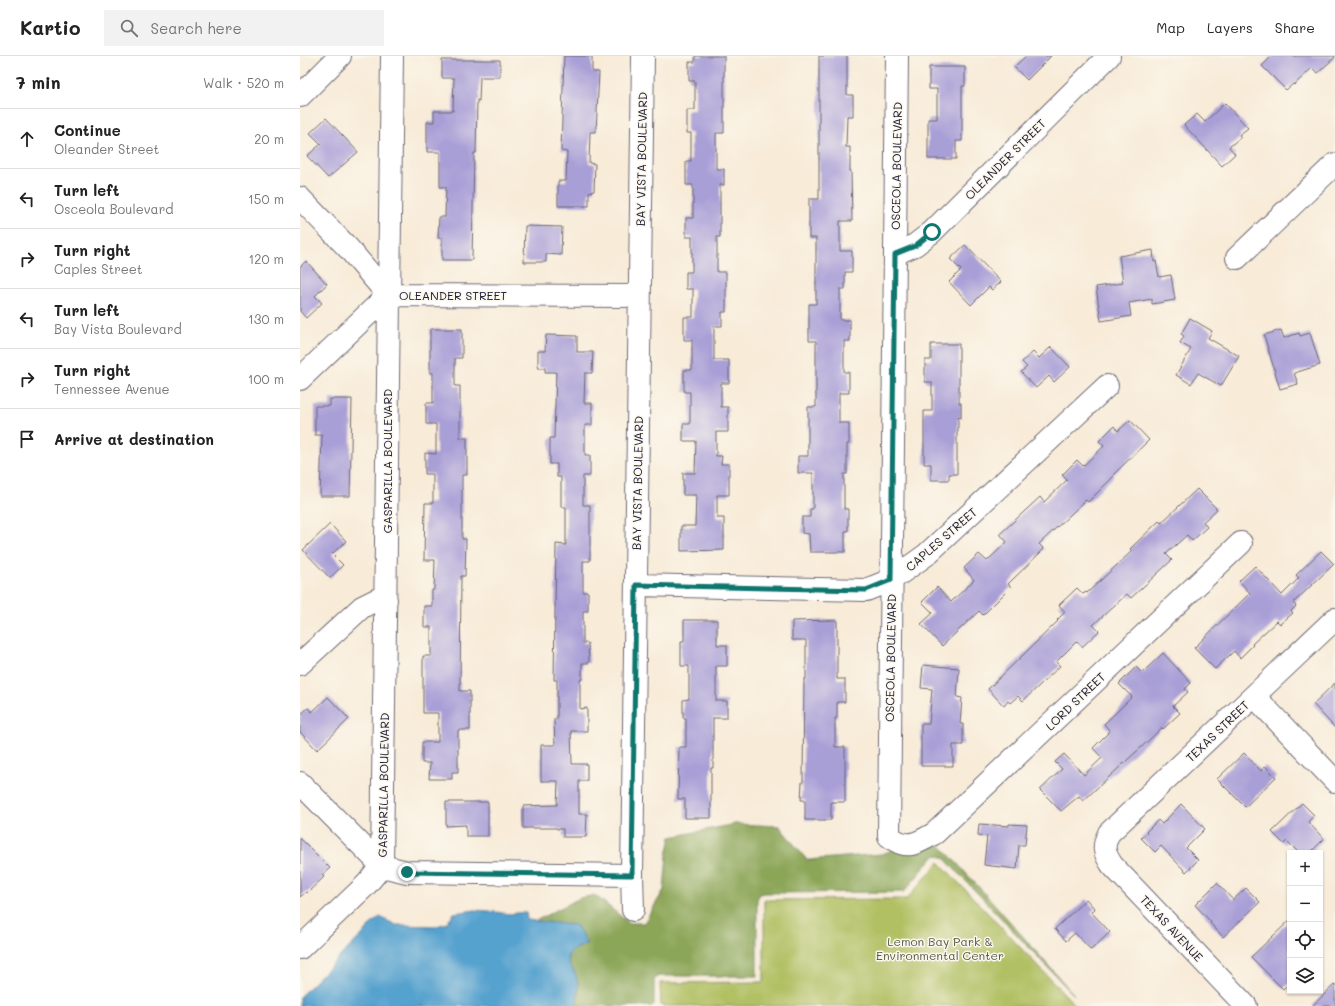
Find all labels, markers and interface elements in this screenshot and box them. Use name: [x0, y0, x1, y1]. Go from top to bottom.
search box: [104, 10, 384, 46]
text: Kartio: [20, 15, 80, 40]
icon: search: [118, 17, 140, 39]
text: Search here: [150, 18, 242, 38]
text: Map: [1156, 18, 1185, 37]
text: Layers: [1207, 18, 1253, 37]
text: Share: [1275, 18, 1315, 37]
text: 7 min: [16, 71, 61, 93]
text: Walk · 520 m: [203, 74, 284, 91]
street label: BAY VISTA BOULEVARD: [632, 92, 650, 226]
street label: OSCEOLA BOULEVARD: [887, 102, 905, 230]
street label: OLEANDER STREET: [961, 115, 1049, 203]
text: Continue: [54, 120, 121, 140]
icon: ahead: [16, 128, 38, 150]
text: 20 m: [254, 130, 284, 147]
text: Oleander Street: [54, 140, 159, 157]
text: Turn left: [54, 180, 119, 200]
icon: left: [16, 188, 38, 210]
text: 150 m: [248, 190, 284, 207]
text: Osceola Boulevard: [54, 200, 173, 217]
route start: [923, 223, 941, 241]
text: Turn right: [54, 240, 131, 260]
icon: right: [16, 248, 38, 270]
text: 120 m: [248, 250, 284, 267]
text: Caples Street: [54, 260, 143, 277]
street label: OLEANDER STREET: [399, 287, 507, 303]
text: Turn left: [54, 300, 119, 320]
icon: left: [16, 308, 38, 330]
text: 130 m: [248, 310, 284, 327]
text: Bay Vista Boulevard: [54, 320, 182, 337]
text: Turn right: [54, 360, 131, 380]
icon: right: [16, 368, 38, 390]
text: 100 m: [248, 370, 284, 387]
text: Tennessee Avenue: [54, 380, 170, 397]
street label: GASPARILLA BOULEVARD: [379, 389, 395, 533]
street label: BAY VISTA BOULEVARD: [628, 416, 646, 550]
icon: arrive: [16, 428, 38, 450]
text: Arrive at destination: [54, 429, 214, 449]
street label: CAPLES STREET: [902, 503, 980, 574]
street label: OSCEOLA BOULEVARD: [881, 594, 899, 722]
street label: LORD STREET: [1042, 668, 1109, 734]
street label: TEXAS STREET: [1182, 697, 1252, 765]
street label: GASPARILLA BOULEVARD: [374, 713, 392, 857]
map controls: [1287, 850, 1323, 994]
button: +: [1287, 850, 1323, 886]
route end: [398, 863, 416, 881]
button: −: [1287, 886, 1323, 922]
street label: TEXAS AVENUE: [1137, 891, 1207, 965]
button: locate: [1287, 922, 1323, 958]
park label: Lemon Bay Park & Environmental Center: [876, 933, 1004, 963]
button: layers: [1287, 958, 1323, 994]

